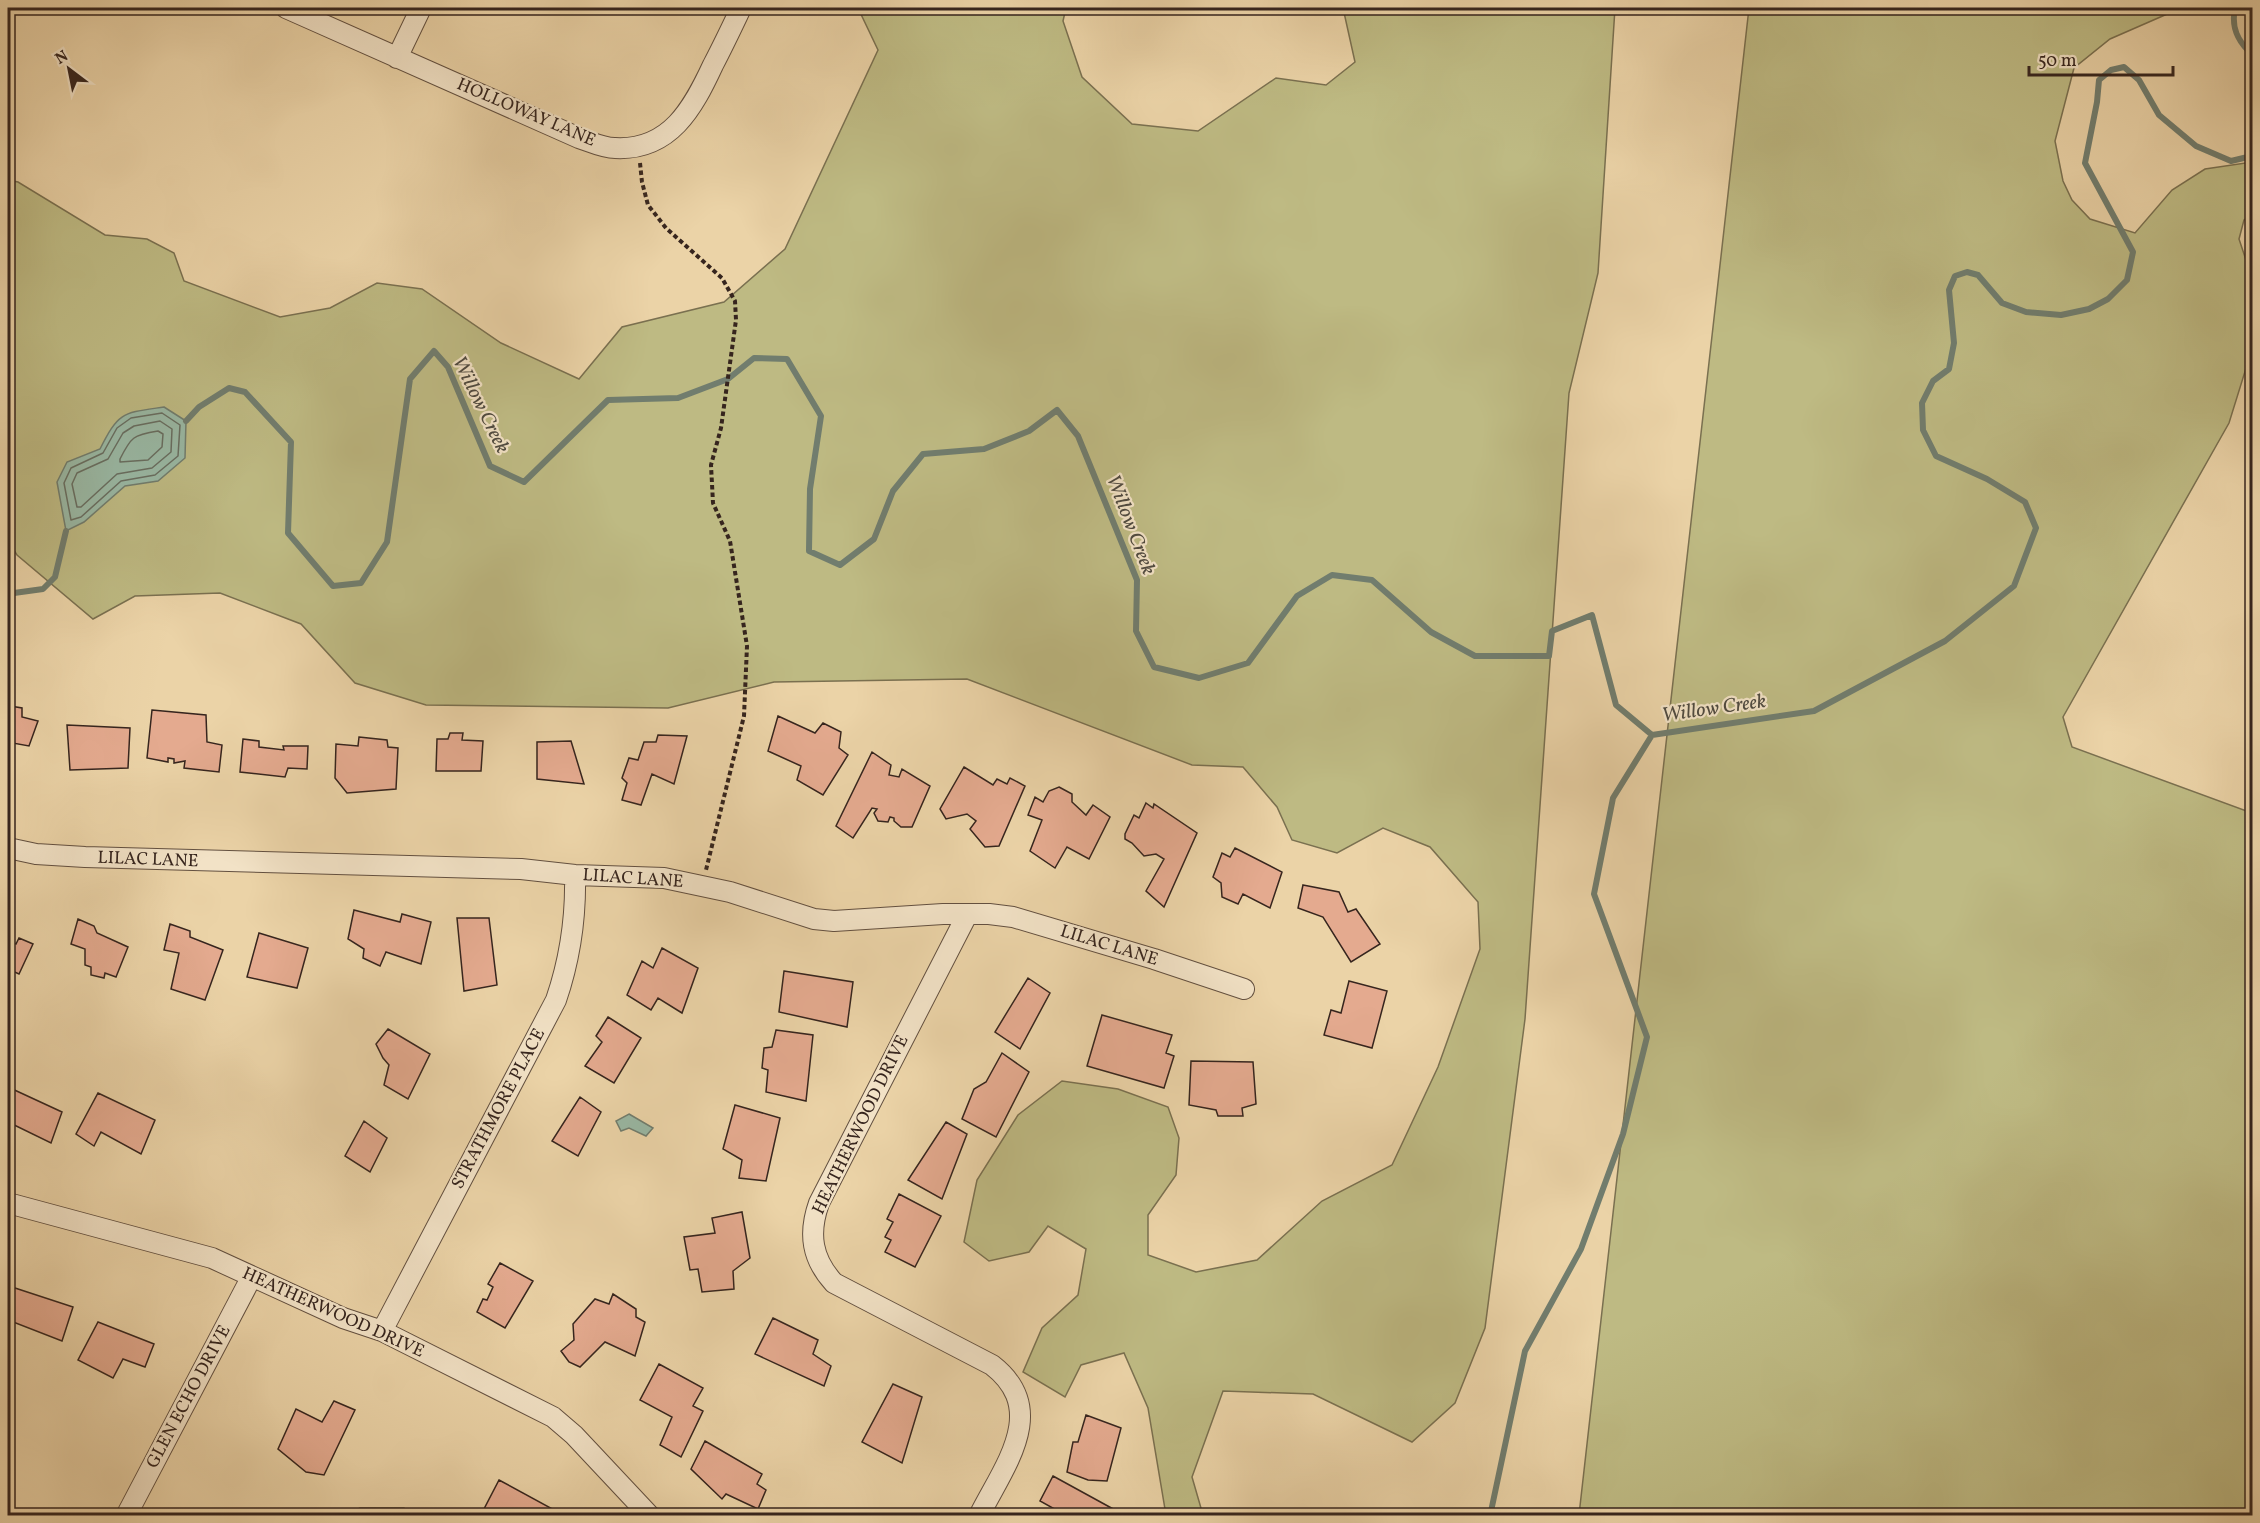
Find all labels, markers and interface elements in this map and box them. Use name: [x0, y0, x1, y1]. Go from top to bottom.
north arrow: [39, 39, 99, 99]
scale bar: [2029, 39, 2173, 77]
text: N: [51, 45, 73, 70]
text: 50 m: [2038, 49, 2077, 74]
street label: HOLLOWAY LANE: [453, 72, 599, 154]
water label: Willow Creek: [444, 352, 516, 458]
water label: Willow Creek: [1098, 471, 1162, 579]
water label: Willow Creek: [1660, 688, 1768, 730]
street label: LILAC LANE: [97, 846, 199, 874]
street label: LILAC LANE: [582, 863, 684, 895]
street label: LILAC LANE: [1057, 919, 1161, 973]
street label: STRATHMORE PLACE: [446, 1024, 552, 1194]
street label: HEATHERWOOD DRIVE: [807, 1031, 915, 1219]
street label: HEATHERWOOD DRIVE: [238, 1262, 428, 1365]
street label: GLEN ECHO DRIVE: [141, 1321, 237, 1473]

